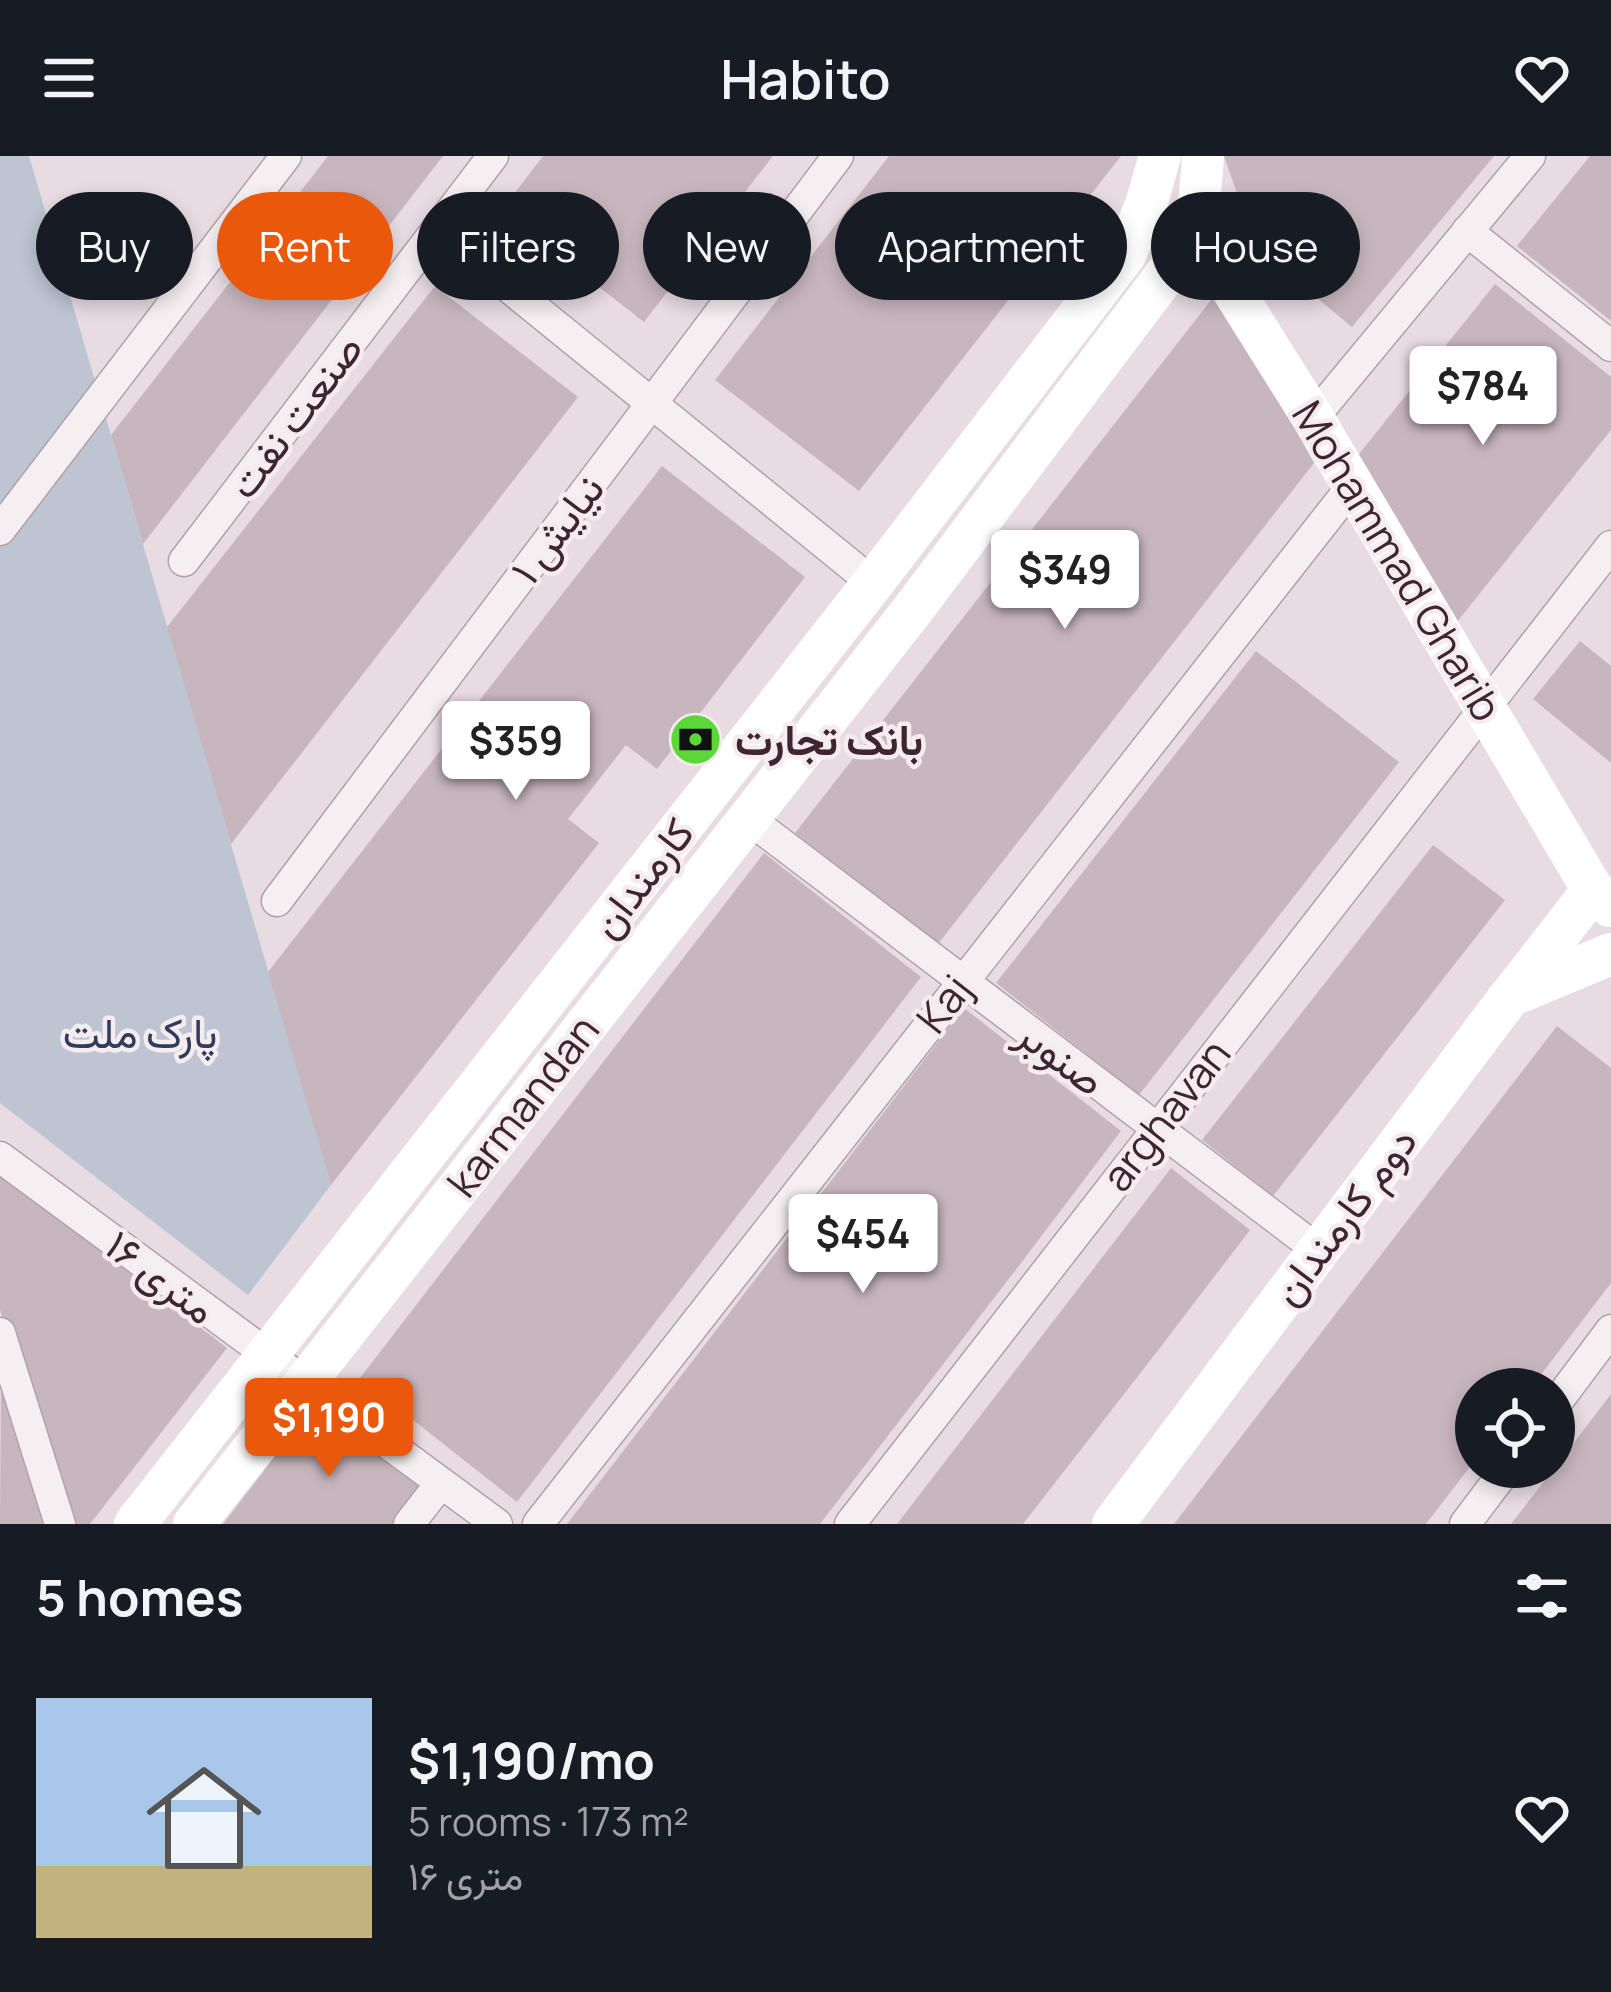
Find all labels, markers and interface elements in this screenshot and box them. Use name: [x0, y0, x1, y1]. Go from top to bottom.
text: Habito: [720, 41, 891, 115]
icon: menu: [36, 45, 102, 111]
icon: heart: [1509, 45, 1575, 111]
chip: Buy: [36, 192, 193, 300]
chip: Rent: [217, 192, 393, 300]
chip: Filters: [417, 192, 619, 300]
chip: New: [643, 192, 811, 300]
chip: Apartment: [835, 192, 1127, 300]
chip: House: [1151, 192, 1360, 300]
street label: صنعت نفت: [213, 321, 375, 510]
pin: $784: [1412, 346, 1554, 448]
text: $784: [1437, 358, 1529, 412]
street label: Mohammad Gharib: [1279, 390, 1516, 731]
street label: نیایش ۱: [496, 462, 617, 595]
pin: $349: [994, 530, 1136, 632]
text: $349: [1018, 542, 1112, 596]
pin: $359: [445, 701, 587, 803]
place label: بانک تجارت: [735, 710, 923, 768]
bank icon: بانک تجارت: [668, 712, 724, 768]
text: $359: [469, 713, 563, 767]
street label: کارمندان: [576, 805, 706, 950]
street label: Kaj: [902, 962, 984, 1044]
street label: karmandan: [433, 1002, 612, 1208]
park label: پارک ملت: [63, 1003, 217, 1062]
street label: صنوبر: [1005, 1003, 1118, 1108]
street label: arghavan: [1087, 1026, 1243, 1202]
street label: دوم کارمندان: [1257, 1114, 1430, 1317]
pin: $454: [792, 1194, 934, 1296]
text: $454: [816, 1206, 910, 1260]
street label: ۱۶ متری: [95, 1216, 229, 1337]
map controls: [1455, 1368, 1575, 1488]
button: locate: [1455, 1368, 1575, 1488]
pin: $1,190: [231, 1378, 427, 1480]
text: $1,190: [272, 1390, 386, 1444]
text: 5 homes: [36, 1562, 243, 1631]
icon: filters: [1509, 1563, 1575, 1629]
text: $1,190/mo: [408, 1725, 655, 1794]
icon: home: [132, 1746, 276, 1890]
icon: heart: [1509, 1785, 1575, 1851]
text: 5 rooms · 173 m²: [408, 1794, 689, 1848]
text: ۱۶ متری: [408, 1848, 523, 1902]

